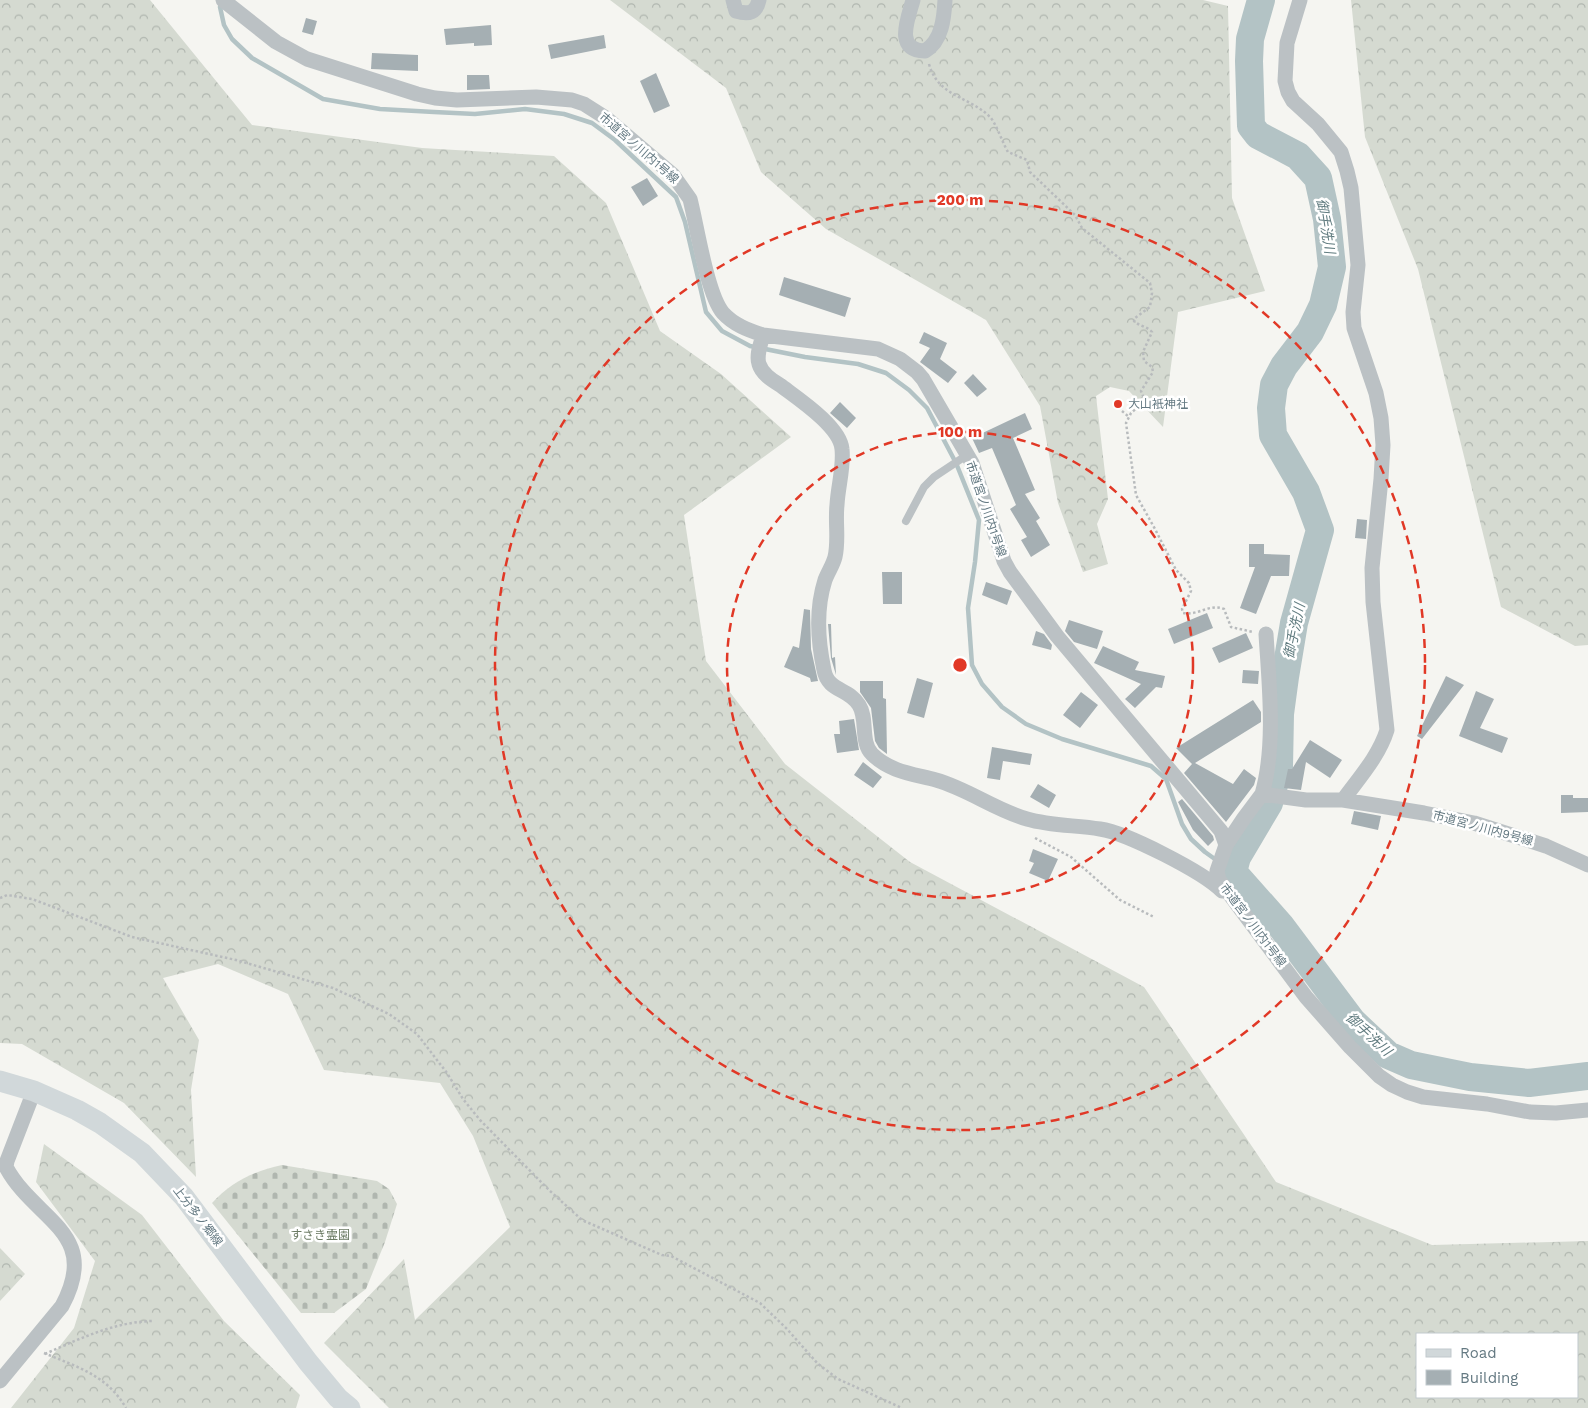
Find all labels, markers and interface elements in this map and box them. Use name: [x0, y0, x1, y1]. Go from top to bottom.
street label: 市道宮ノ川内1号線: [596, 110, 682, 186]
text: 200 m: [937, 191, 983, 209]
water label: 御手洗川: [1314, 197, 1339, 257]
place label: 大山衹神社: [1128, 397, 1188, 411]
marker: 大山衹神社: [1112, 398, 1124, 410]
text: 100 m: [938, 423, 982, 441]
street label: 市道宮ノ川内1号線: [963, 459, 1009, 559]
water label: 御手洗川: [1280, 600, 1308, 660]
centre of rings: [951, 656, 969, 674]
street label: 市道宮ノ川内9号線: [1431, 808, 1535, 848]
street label: 市道宮ノ川内1号線: [1217, 881, 1289, 969]
water label: 御手洗川: [1343, 1009, 1396, 1060]
street label: 上分多ノ郷線: [170, 1183, 226, 1249]
park label: すさき霊園: [290, 1228, 350, 1242]
legend: [1416, 1333, 1578, 1398]
text: Road: [1460, 1344, 1497, 1362]
text: Building: [1460, 1369, 1518, 1387]

